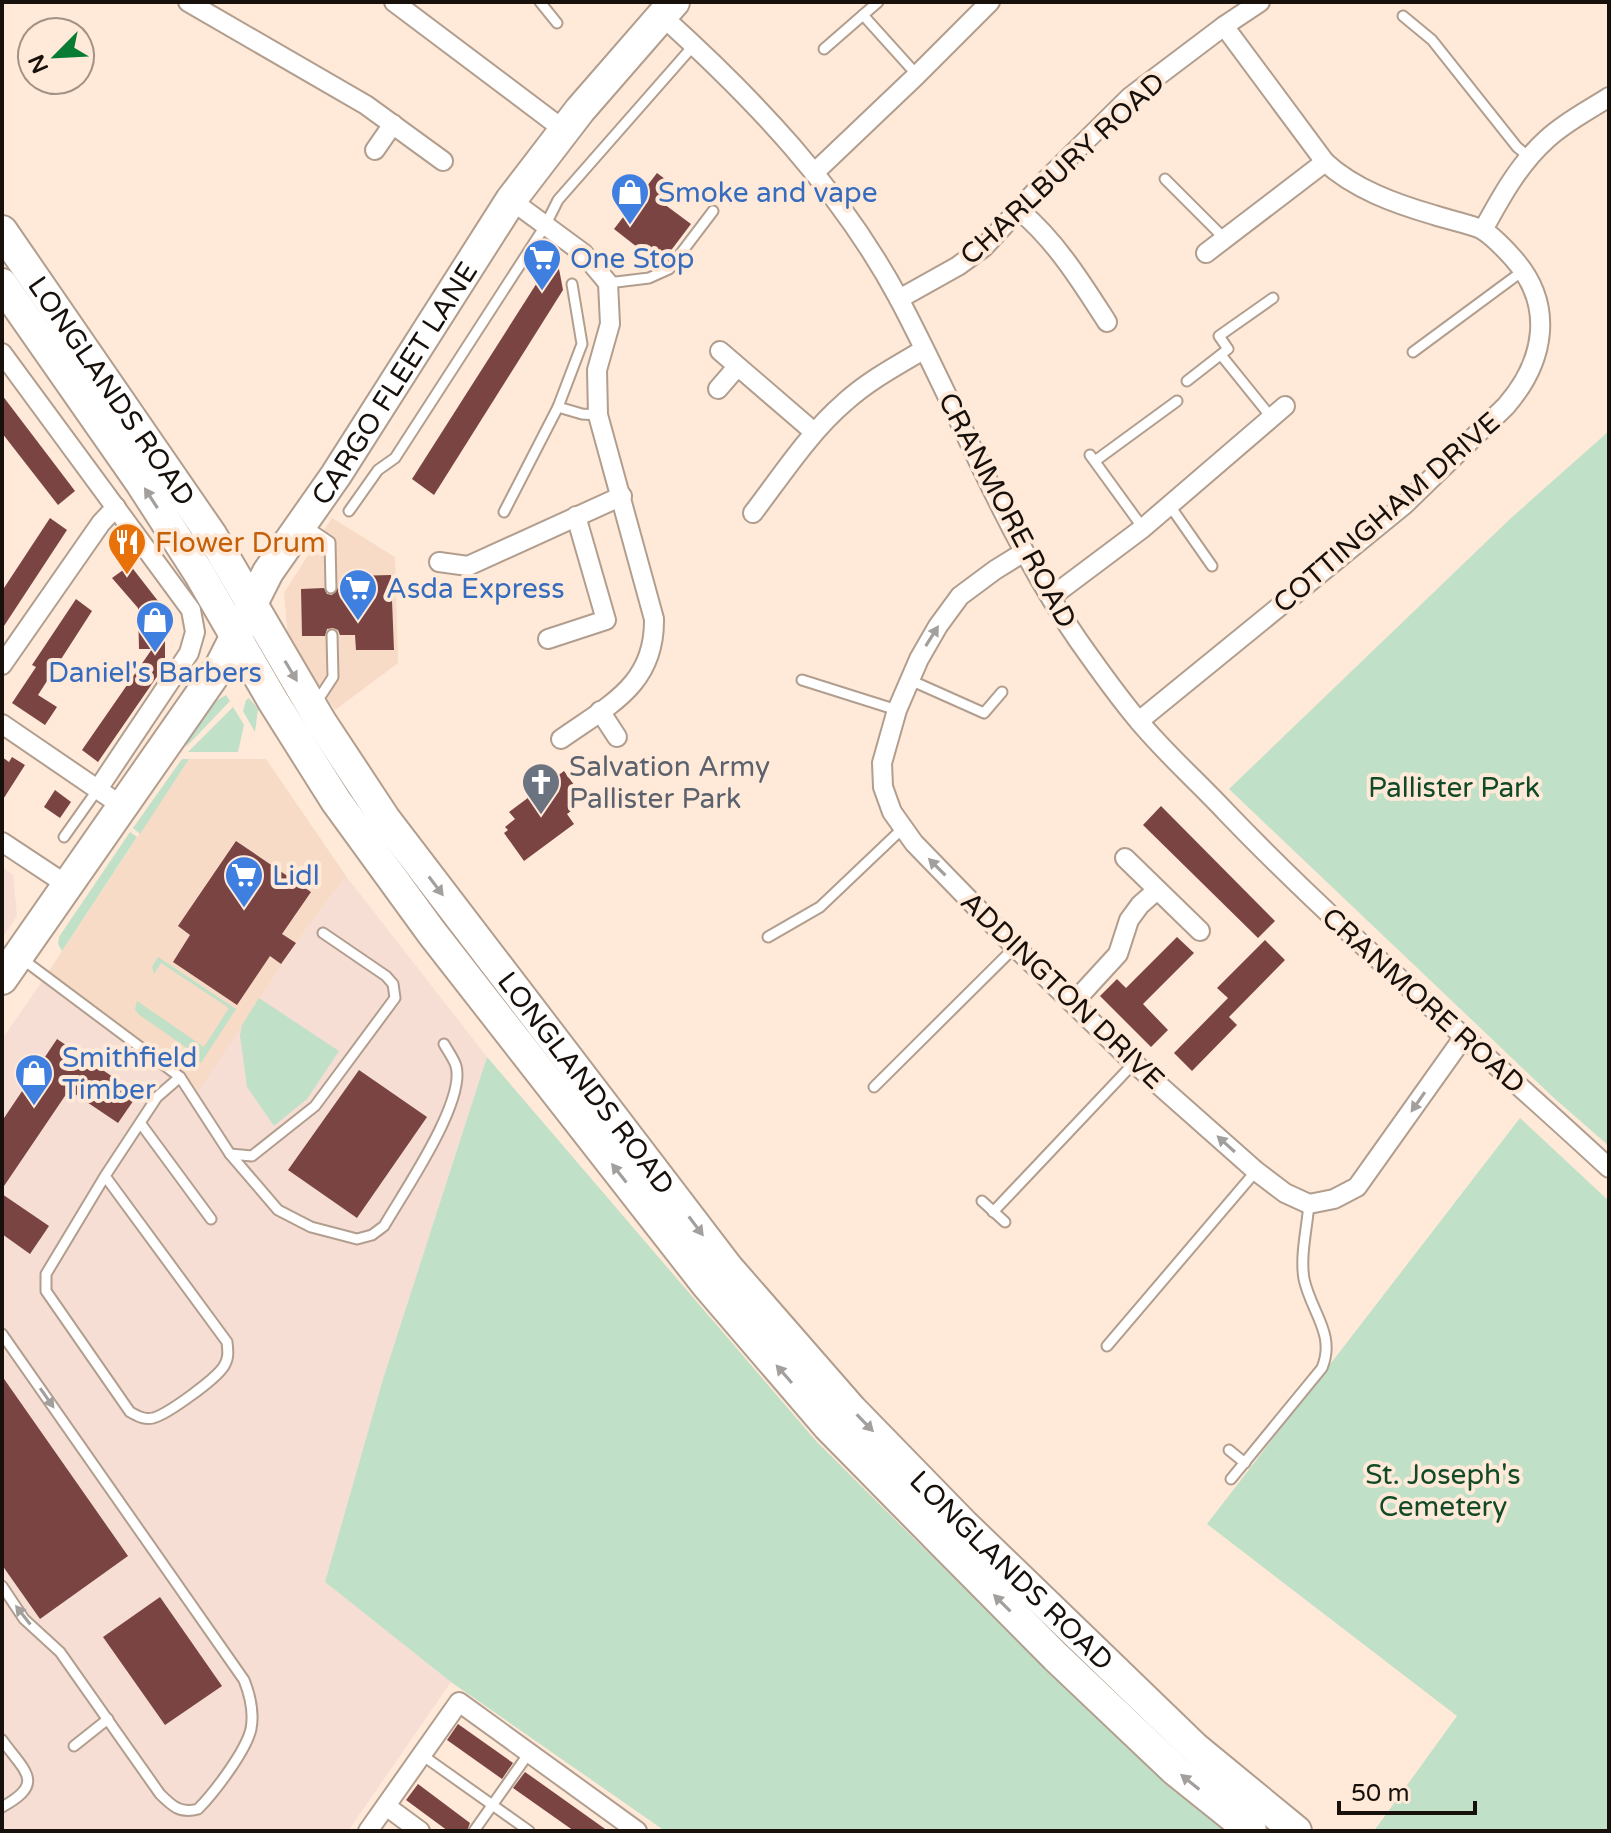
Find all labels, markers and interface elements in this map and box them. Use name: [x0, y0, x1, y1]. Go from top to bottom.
north arrow: [16, 16, 96, 96]
text: N: [23, 50, 54, 77]
street label: CHARLBURY ROAD: [953, 65, 1172, 272]
shop icon: Smoke and vape: [609, 171, 651, 226]
place label: Smoke and vape: [658, 176, 878, 210]
supermarket icon: One Stop: [521, 237, 563, 292]
place label: One Stop: [570, 242, 695, 276]
street label: CARGO FLEET LANE: [304, 256, 485, 512]
street label: LONGLANDS ROAD: [20, 270, 202, 513]
street label: CRANMORE ROAD: [931, 387, 1084, 634]
street label: COTTINGHAM DRIVE: [1266, 405, 1507, 620]
one-way arrow: [144, 487, 158, 509]
restaurant icon: Flower Drum: [106, 521, 148, 576]
place label: Flower Drum: [155, 526, 326, 560]
supermarket icon: Asda Express: [337, 567, 379, 622]
place label: Asda Express: [386, 572, 565, 606]
shop icon: Daniel's Barbers: [134, 599, 176, 654]
one-way arrow: [925, 625, 939, 647]
place label: Daniel's Barbers: [48, 656, 262, 690]
one-way arrow: [284, 660, 298, 682]
place label: Salvation Army Pallister Park: [569, 750, 770, 816]
church icon: Salvation Army Pallister Park: [520, 761, 562, 816]
park label: Pallister Park: [1368, 771, 1540, 805]
supermarket icon: Lidl: [223, 854, 265, 909]
one-way arrow: [928, 858, 947, 877]
place label: Lidl: [272, 859, 320, 893]
one-way arrow: [428, 876, 444, 896]
street label: ADDINGTON DRIVE: [953, 885, 1171, 1097]
street label: CRANMORE ROAD: [1315, 901, 1532, 1101]
street label: LONGLANDS ROAD: [490, 965, 682, 1201]
place label: Smithfield Timber: [62, 1041, 197, 1107]
shop icon: Smithfield Timber: [13, 1052, 55, 1107]
one-way arrow: [1411, 1091, 1426, 1112]
one-way arrow: [1217, 1135, 1236, 1153]
one-way arrow: [612, 1163, 628, 1183]
one-way arrow: [688, 1216, 704, 1236]
one-way arrow: [776, 1365, 793, 1385]
one-way arrow: [39, 1388, 54, 1409]
one-way arrow: [855, 1413, 874, 1432]
park label: St. Joseph's Cemetery: [1365, 1458, 1521, 1524]
street label: LONGLANDS ROAD: [902, 1464, 1120, 1678]
one-way arrow: [993, 1594, 1012, 1613]
one-way arrow: [15, 1605, 32, 1625]
scale bar: [1339, 1765, 1475, 1815]
one-way arrow: [1180, 1774, 1200, 1791]
text: 50 m: [1351, 1779, 1409, 1808]

